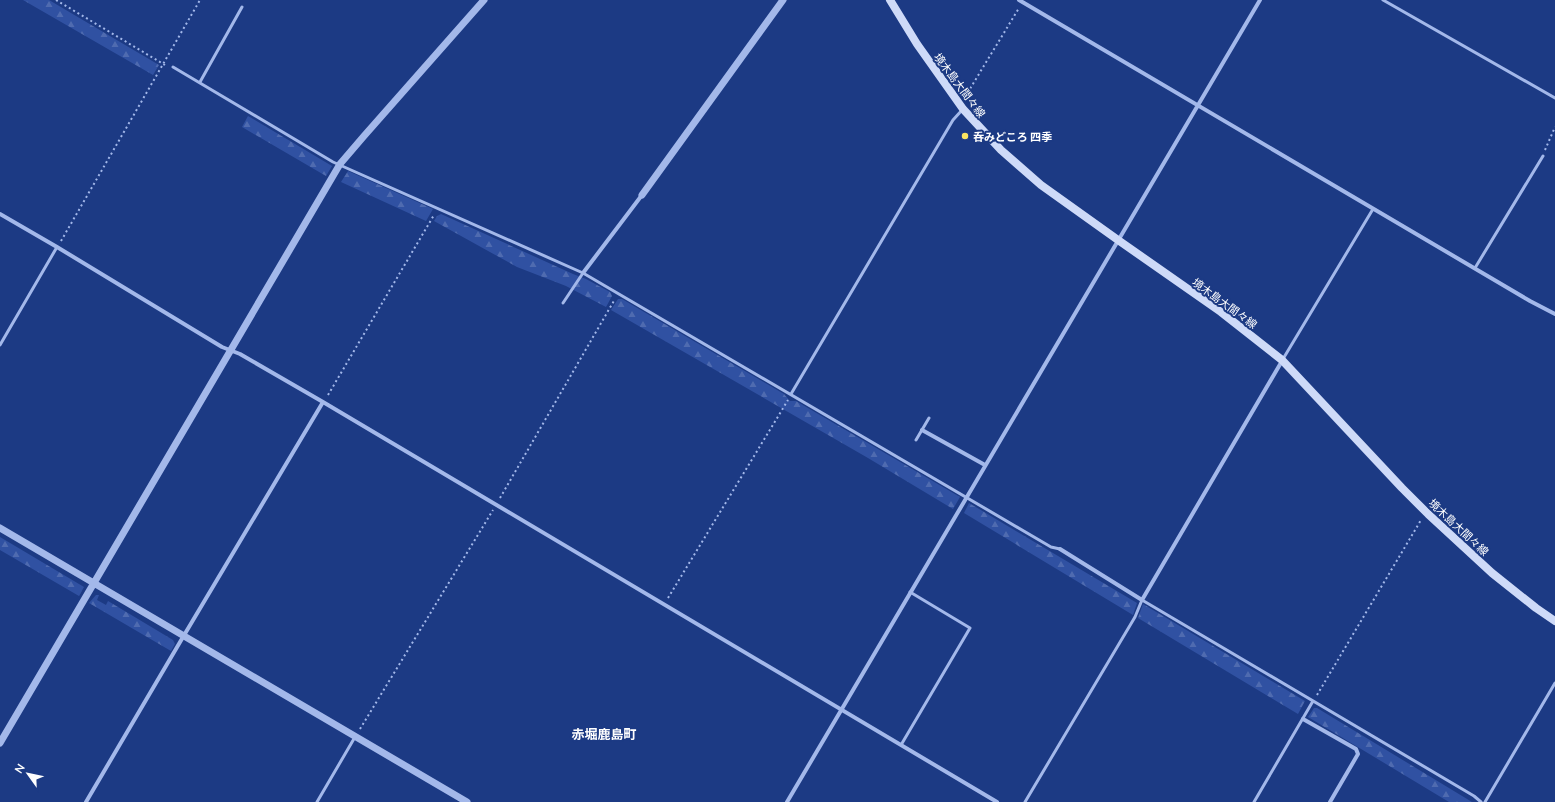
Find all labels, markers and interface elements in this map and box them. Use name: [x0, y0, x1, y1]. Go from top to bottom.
street label: 境木島大間々線: [932, 50, 988, 120]
place label: 呑みどころ 四季: [973, 130, 1052, 143]
marker: 呑みどころ 四季: [960, 131, 970, 141]
street label: 境木島大間々線: [1190, 275, 1260, 331]
street label: 境木島大間々線: [1426, 496, 1492, 558]
district label: 赤堀鹿島町: [571, 726, 637, 742]
north arrow: [8, 754, 48, 794]
text: N: [11, 761, 27, 775]

